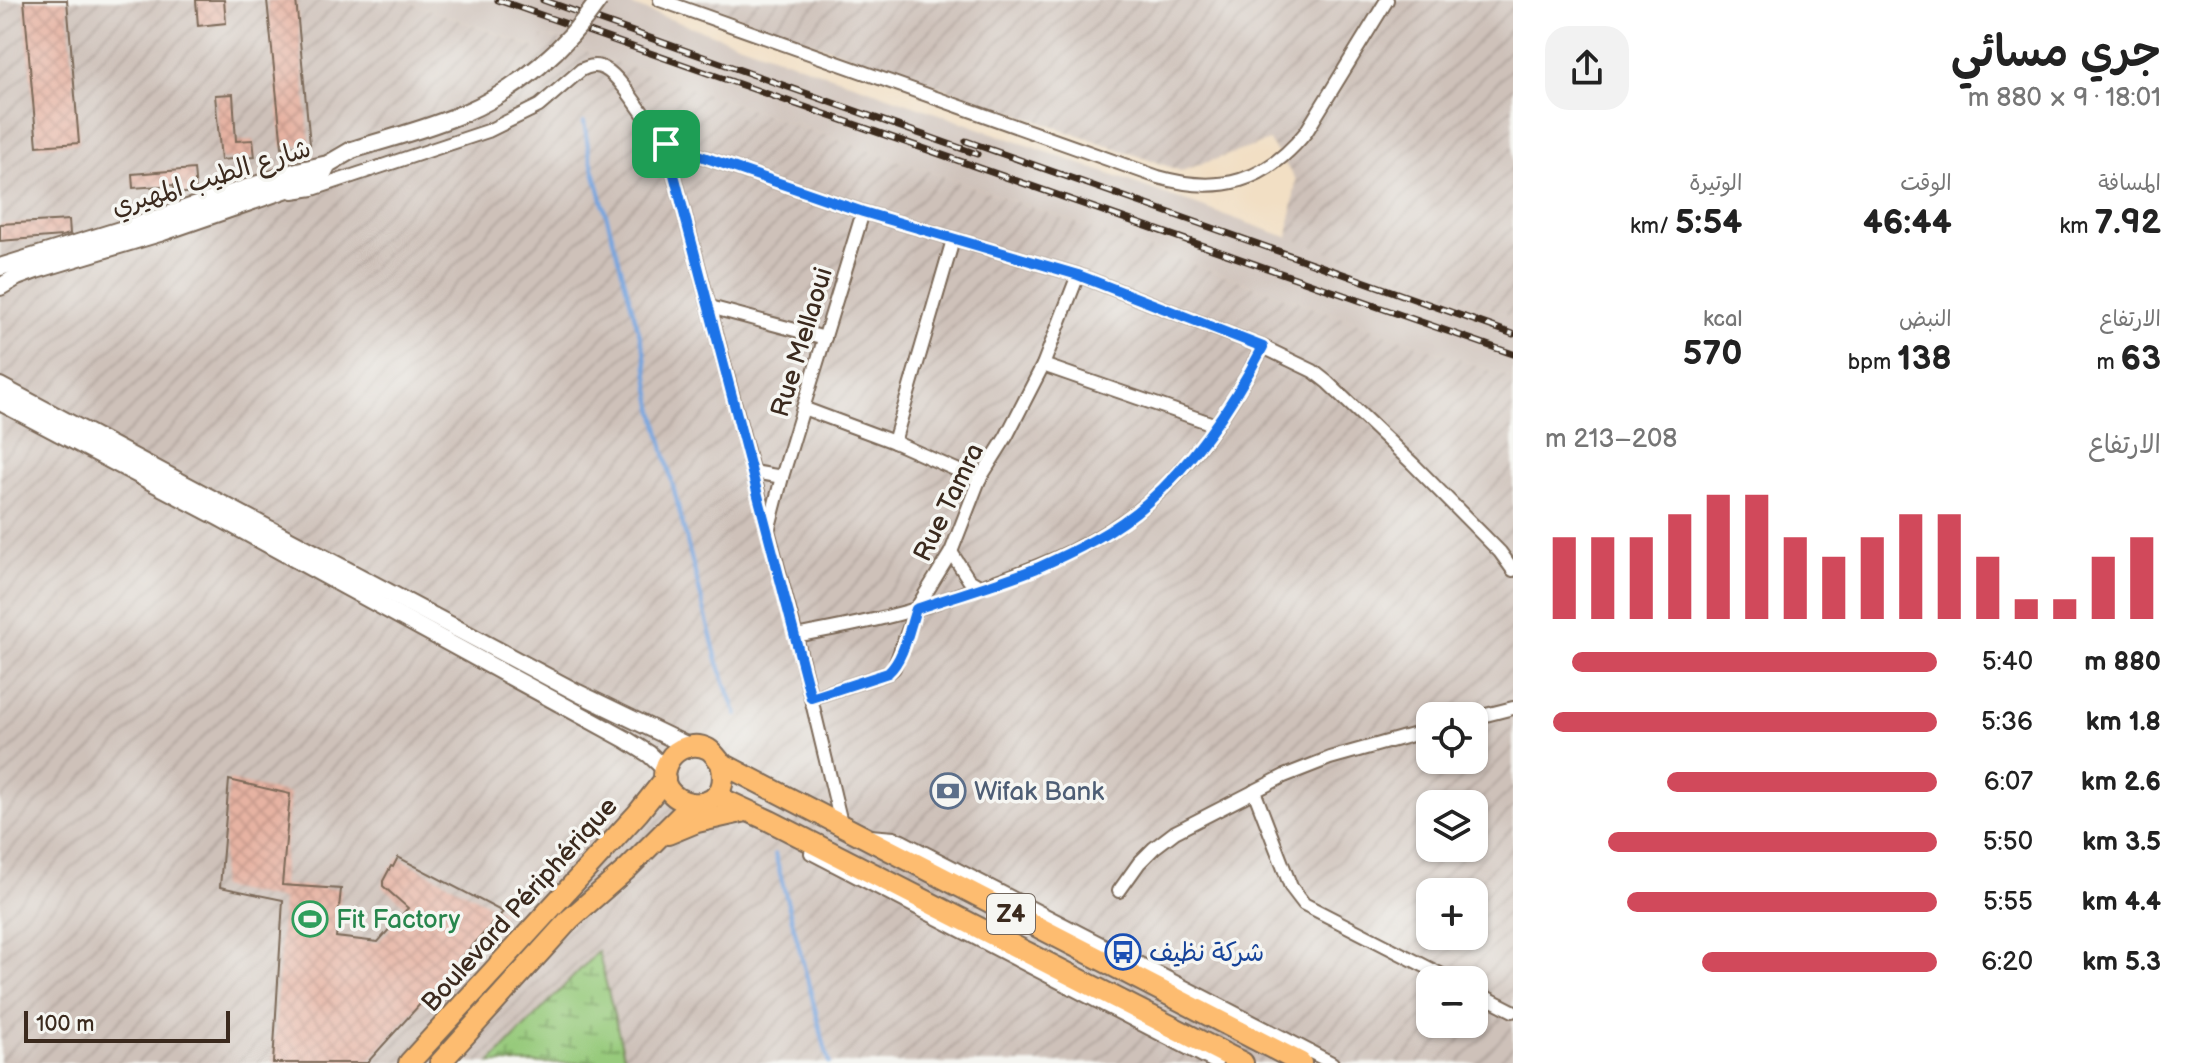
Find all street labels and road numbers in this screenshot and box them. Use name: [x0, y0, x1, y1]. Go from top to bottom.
street label: شارع الطيب المهيري: [108, 133, 315, 225]
street label: Rue Mellaoui: [765, 264, 840, 421]
street label: Rue Tamra: [908, 439, 991, 567]
street label: Boulevard Périphérique: [416, 792, 624, 1018]
road number: Z4: [987, 894, 1035, 934]

